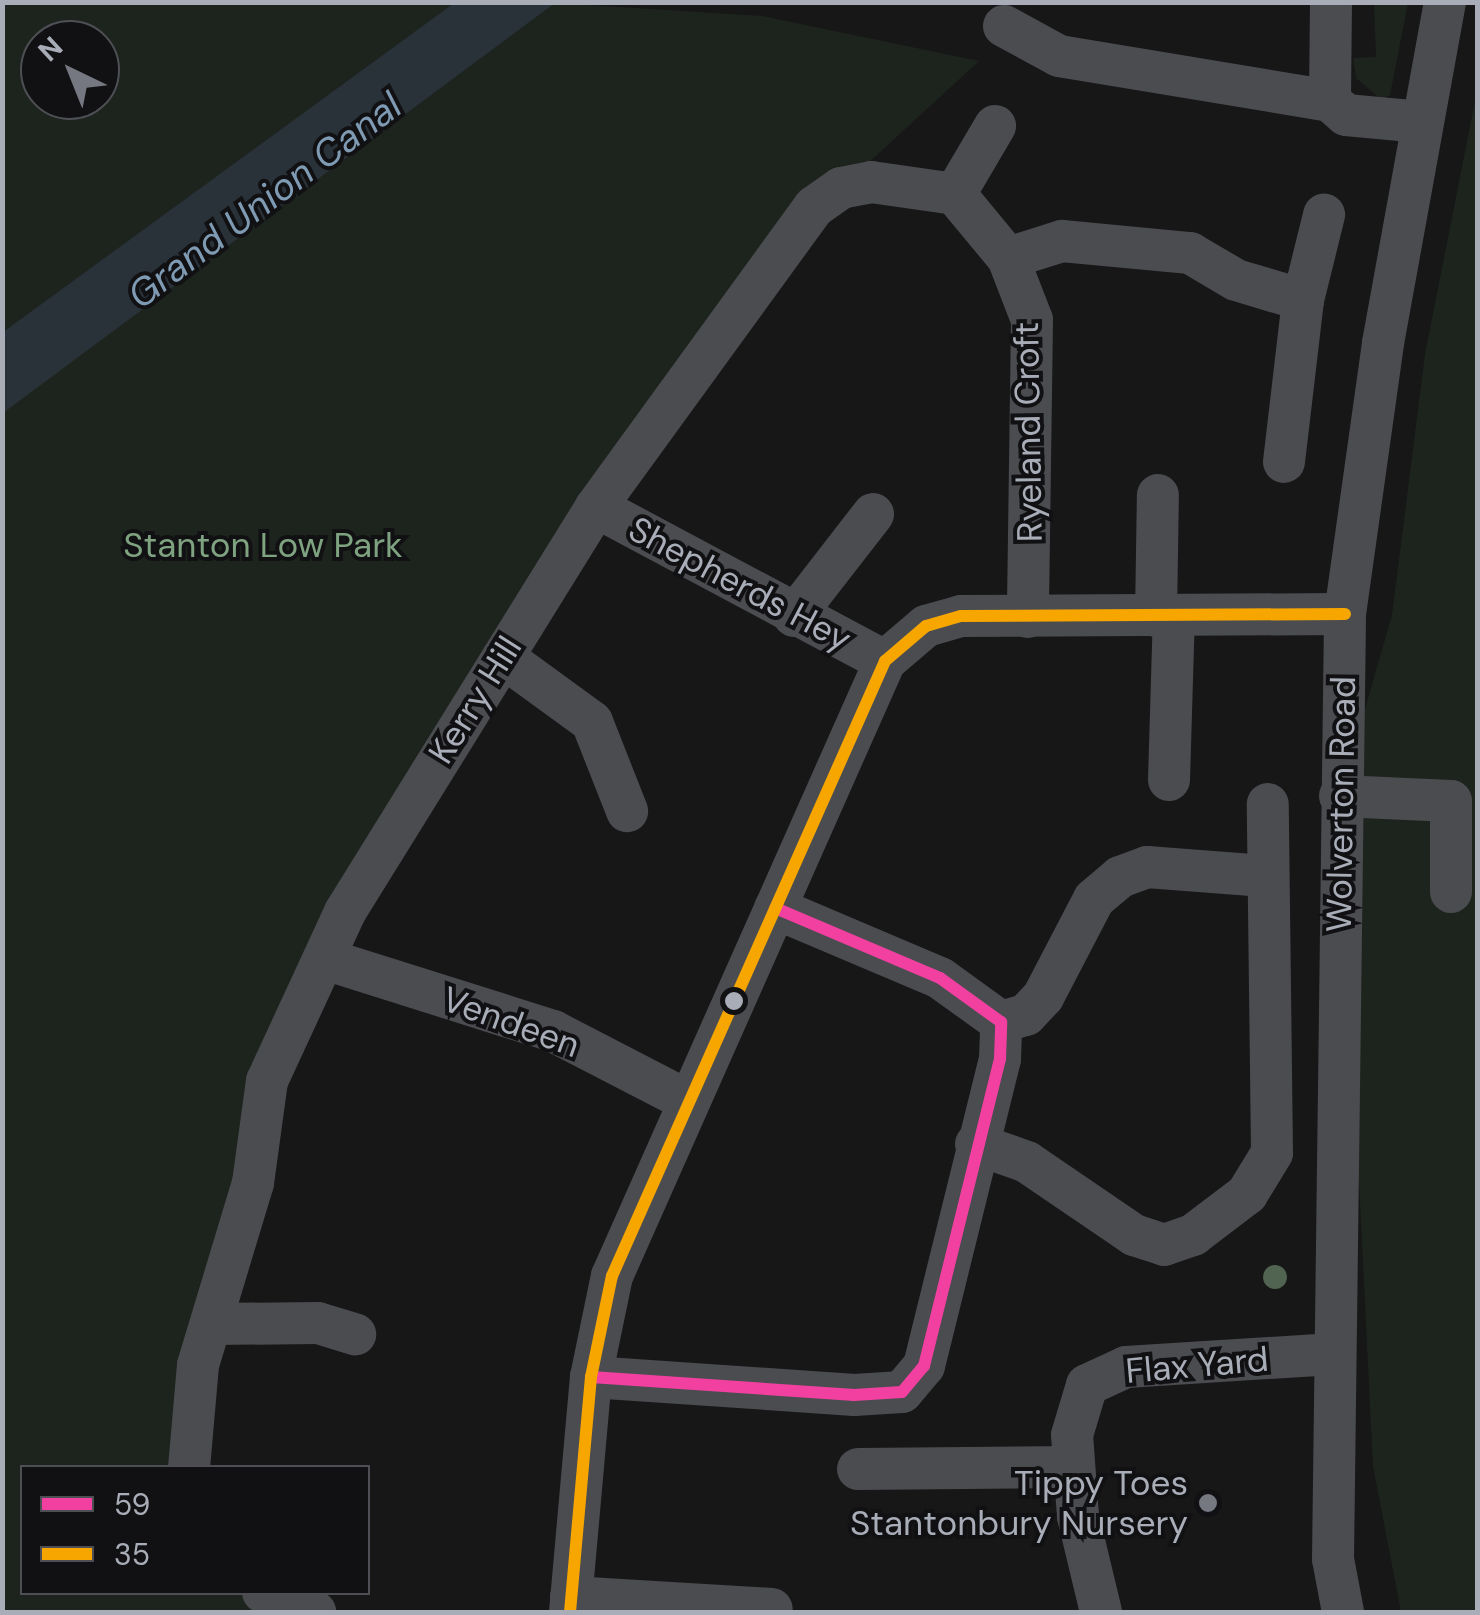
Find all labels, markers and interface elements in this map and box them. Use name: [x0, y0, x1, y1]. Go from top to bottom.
north arrow: [20, 20, 120, 120]
text: N: [30, 29, 71, 70]
water label: Grand Union Canal: [119, 83, 411, 319]
street label: Ryeland Croft: [1005, 321, 1051, 543]
street label: Shepherds Hey: [622, 508, 858, 660]
park label: Stanton Low Park: [123, 524, 403, 566]
street label: Kerry Hill: [420, 629, 530, 771]
street label: Wolverton Road: [1318, 676, 1364, 932]
street label: Vendeen: [437, 978, 585, 1066]
unlabelled marker: [724, 991, 744, 1011]
street label: Flax Yard: [1124, 1338, 1270, 1392]
place label: Tippy Toes Stantonbury Nursery: [850, 1462, 1188, 1544]
legend: [20, 1465, 370, 1595]
text: 59: [114, 1485, 150, 1524]
marker: Tippy Toes Stantonbury Nursery: [1197, 1492, 1219, 1514]
text: 35: [114, 1535, 150, 1574]

